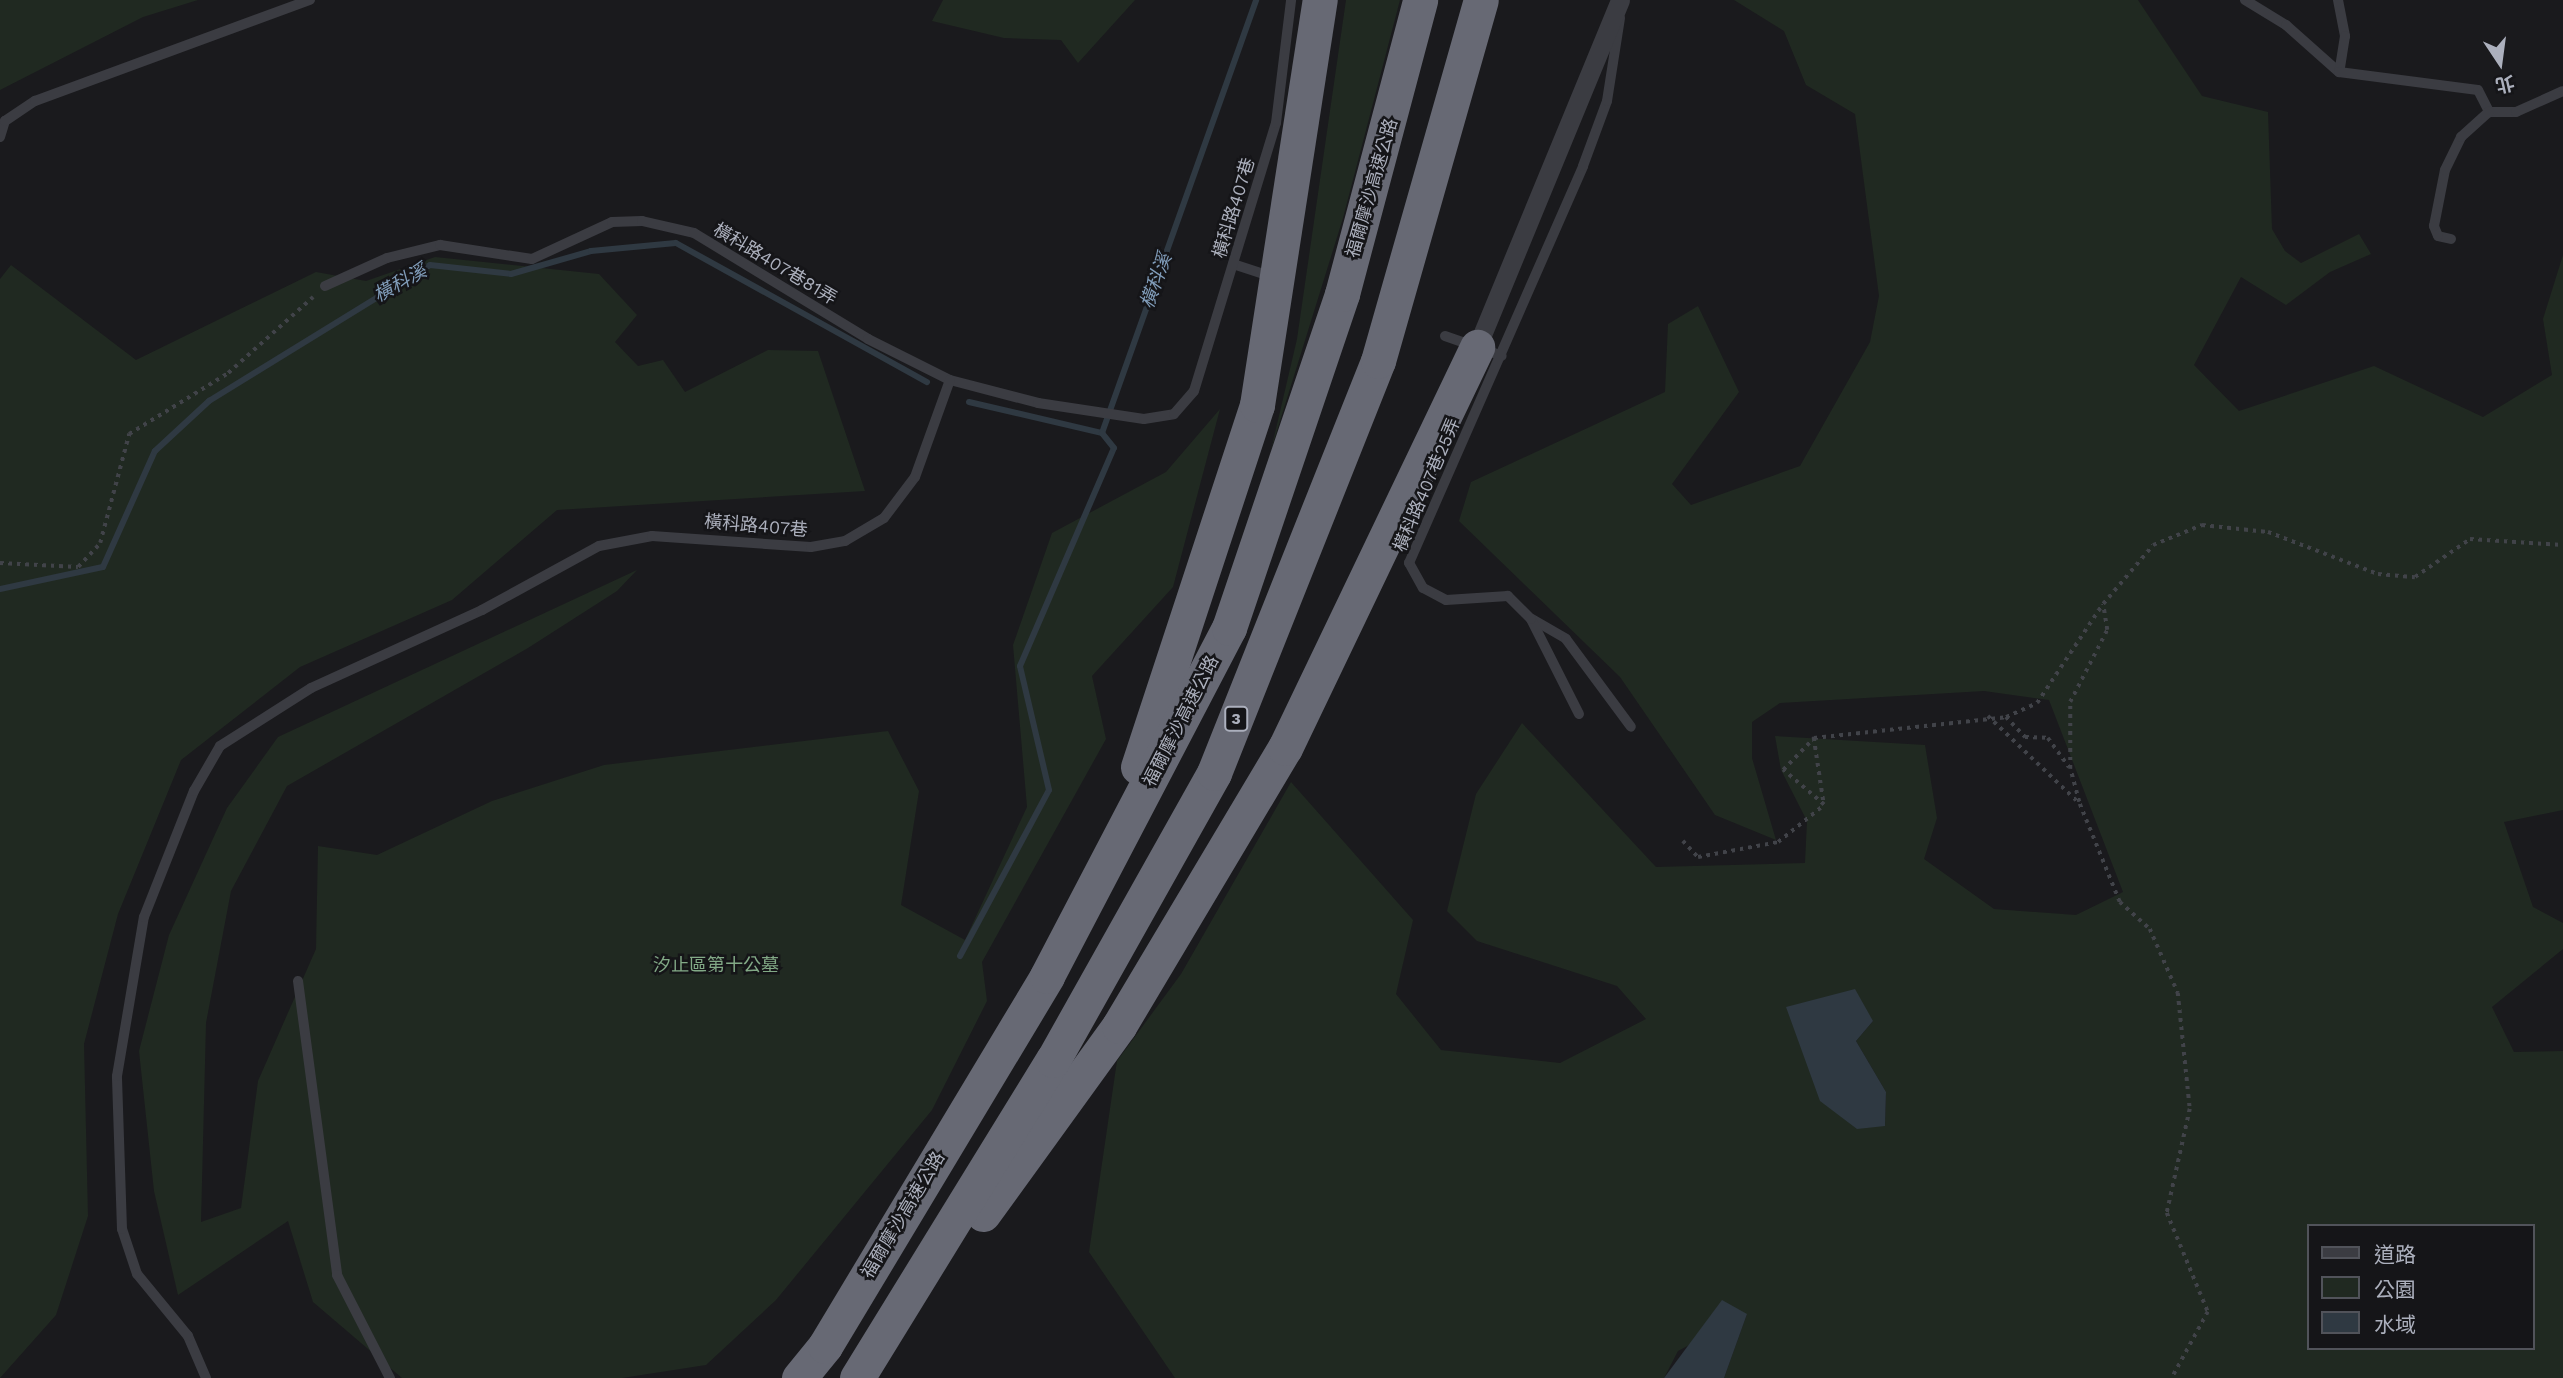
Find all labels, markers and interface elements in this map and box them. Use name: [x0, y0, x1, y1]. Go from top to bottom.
north arrow: [2465, 28, 2535, 98]
text: 北: [2493, 71, 2517, 97]
street label: 福爾摩沙高速公路: [1342, 116, 1402, 260]
street label: 橫科路407巷: [1208, 155, 1260, 261]
street label: 橫科路407巷81弄: [709, 219, 841, 309]
water label: 橫科溪: [1136, 250, 1176, 312]
water label: 橫科溪: [370, 259, 430, 307]
street label: 橫科路407巷25弄: [1389, 415, 1465, 555]
street label: 橫科路407巷: [703, 511, 809, 541]
street label: 福爾摩沙高速公路: [1139, 652, 1223, 790]
road number: 3: [1224, 706, 1248, 732]
park label: 汐止區第十公墓: [653, 954, 779, 976]
street label: 福爾摩沙高速公路: [857, 1148, 949, 1282]
legend: [2308, 1224, 2535, 1350]
text: 道路: [2374, 1242, 2416, 1267]
text: 公園: [2374, 1277, 2416, 1302]
text: 水域: [2374, 1312, 2416, 1337]

